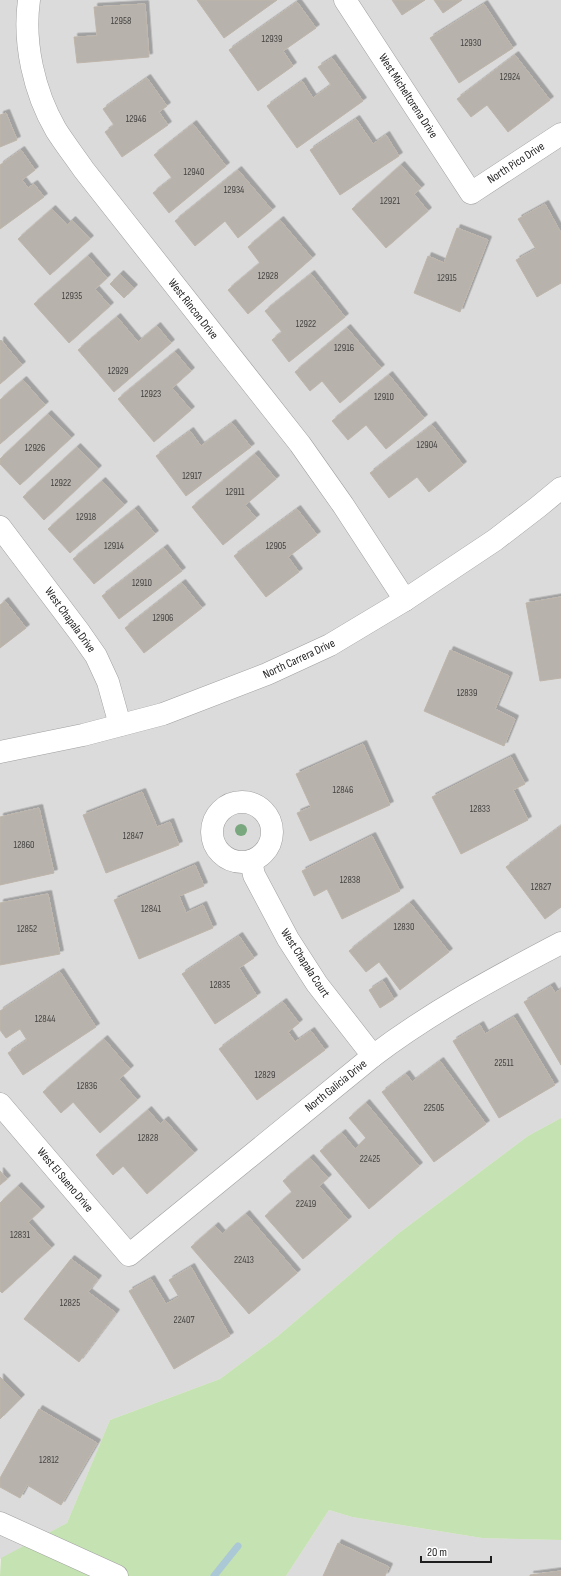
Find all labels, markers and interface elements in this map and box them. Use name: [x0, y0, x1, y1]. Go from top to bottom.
house number: 12958: [111, 15, 131, 27]
house number: 12939: [262, 33, 282, 45]
house number: 12930: [461, 37, 481, 49]
street label: West Micheltorena Drive: [375, 51, 441, 141]
house number: 12924: [500, 71, 520, 83]
house number: 12946: [126, 113, 146, 125]
street label: North Pico Drive: [485, 139, 548, 187]
house number: 12940: [184, 166, 204, 178]
house number: 12934: [224, 184, 244, 196]
house number: 12921: [380, 195, 400, 207]
house number: 12928: [258, 270, 278, 282]
house number: 12915: [437, 272, 457, 284]
street label: West Rincon Drive: [165, 276, 221, 342]
house number: 12935: [62, 290, 82, 302]
house number: 12922: [296, 318, 316, 330]
house number: 12916: [334, 342, 354, 354]
house number: 12929: [108, 365, 128, 377]
house number: 12923: [141, 388, 161, 400]
house number: 12910: [374, 391, 394, 403]
house number: 12904: [417, 439, 437, 451]
house number: 12926: [25, 442, 45, 454]
house number: 12917: [182, 470, 202, 482]
house number: 12922: [51, 477, 71, 489]
house number: 12911: [225, 486, 245, 498]
house number: 12918: [76, 511, 96, 523]
house number: 12914: [104, 540, 124, 552]
house number: 12905: [266, 540, 286, 552]
house number: 12910: [132, 577, 152, 589]
street label: West Chapala Drive: [41, 584, 99, 656]
house number: 12906: [153, 612, 174, 624]
street label: North Carrera Drive: [261, 636, 338, 682]
house number: 12839: [457, 687, 477, 699]
house number: 12846: [333, 784, 353, 796]
house number: 12833: [470, 803, 490, 815]
house number: 12847: [123, 830, 143, 842]
house number: 12860: [14, 839, 34, 851]
house number: 12838: [340, 874, 360, 886]
house number: 12827: [531, 881, 551, 893]
house number: 12841: [141, 903, 162, 915]
house number: 12830: [394, 921, 414, 933]
house number: 12852: [17, 923, 37, 935]
street label: West Chapala Court: [277, 926, 333, 1001]
house number: 12835: [210, 979, 230, 991]
house number: 12844: [35, 1013, 55, 1025]
street label: North Galicia Drive: [302, 1056, 370, 1115]
house number: 22511: [494, 1057, 514, 1069]
house number: 12829: [255, 1069, 275, 1081]
house number: 12836: [77, 1080, 97, 1092]
house number: 22505: [424, 1102, 444, 1114]
house number: 12828: [138, 1132, 158, 1144]
street label: West El Sueno Drive: [34, 1145, 96, 1215]
house number: 22425: [360, 1153, 380, 1165]
house number: 22419: [296, 1198, 316, 1210]
house number: 12831: [10, 1229, 30, 1241]
house number: 22413: [234, 1254, 254, 1266]
house number: 12825: [60, 1297, 80, 1309]
house number: 22407: [174, 1314, 194, 1326]
house number: 12812: [39, 1454, 59, 1466]
scale bar: [421, 1538, 491, 1564]
text: 20 m: [427, 1545, 447, 1560]

